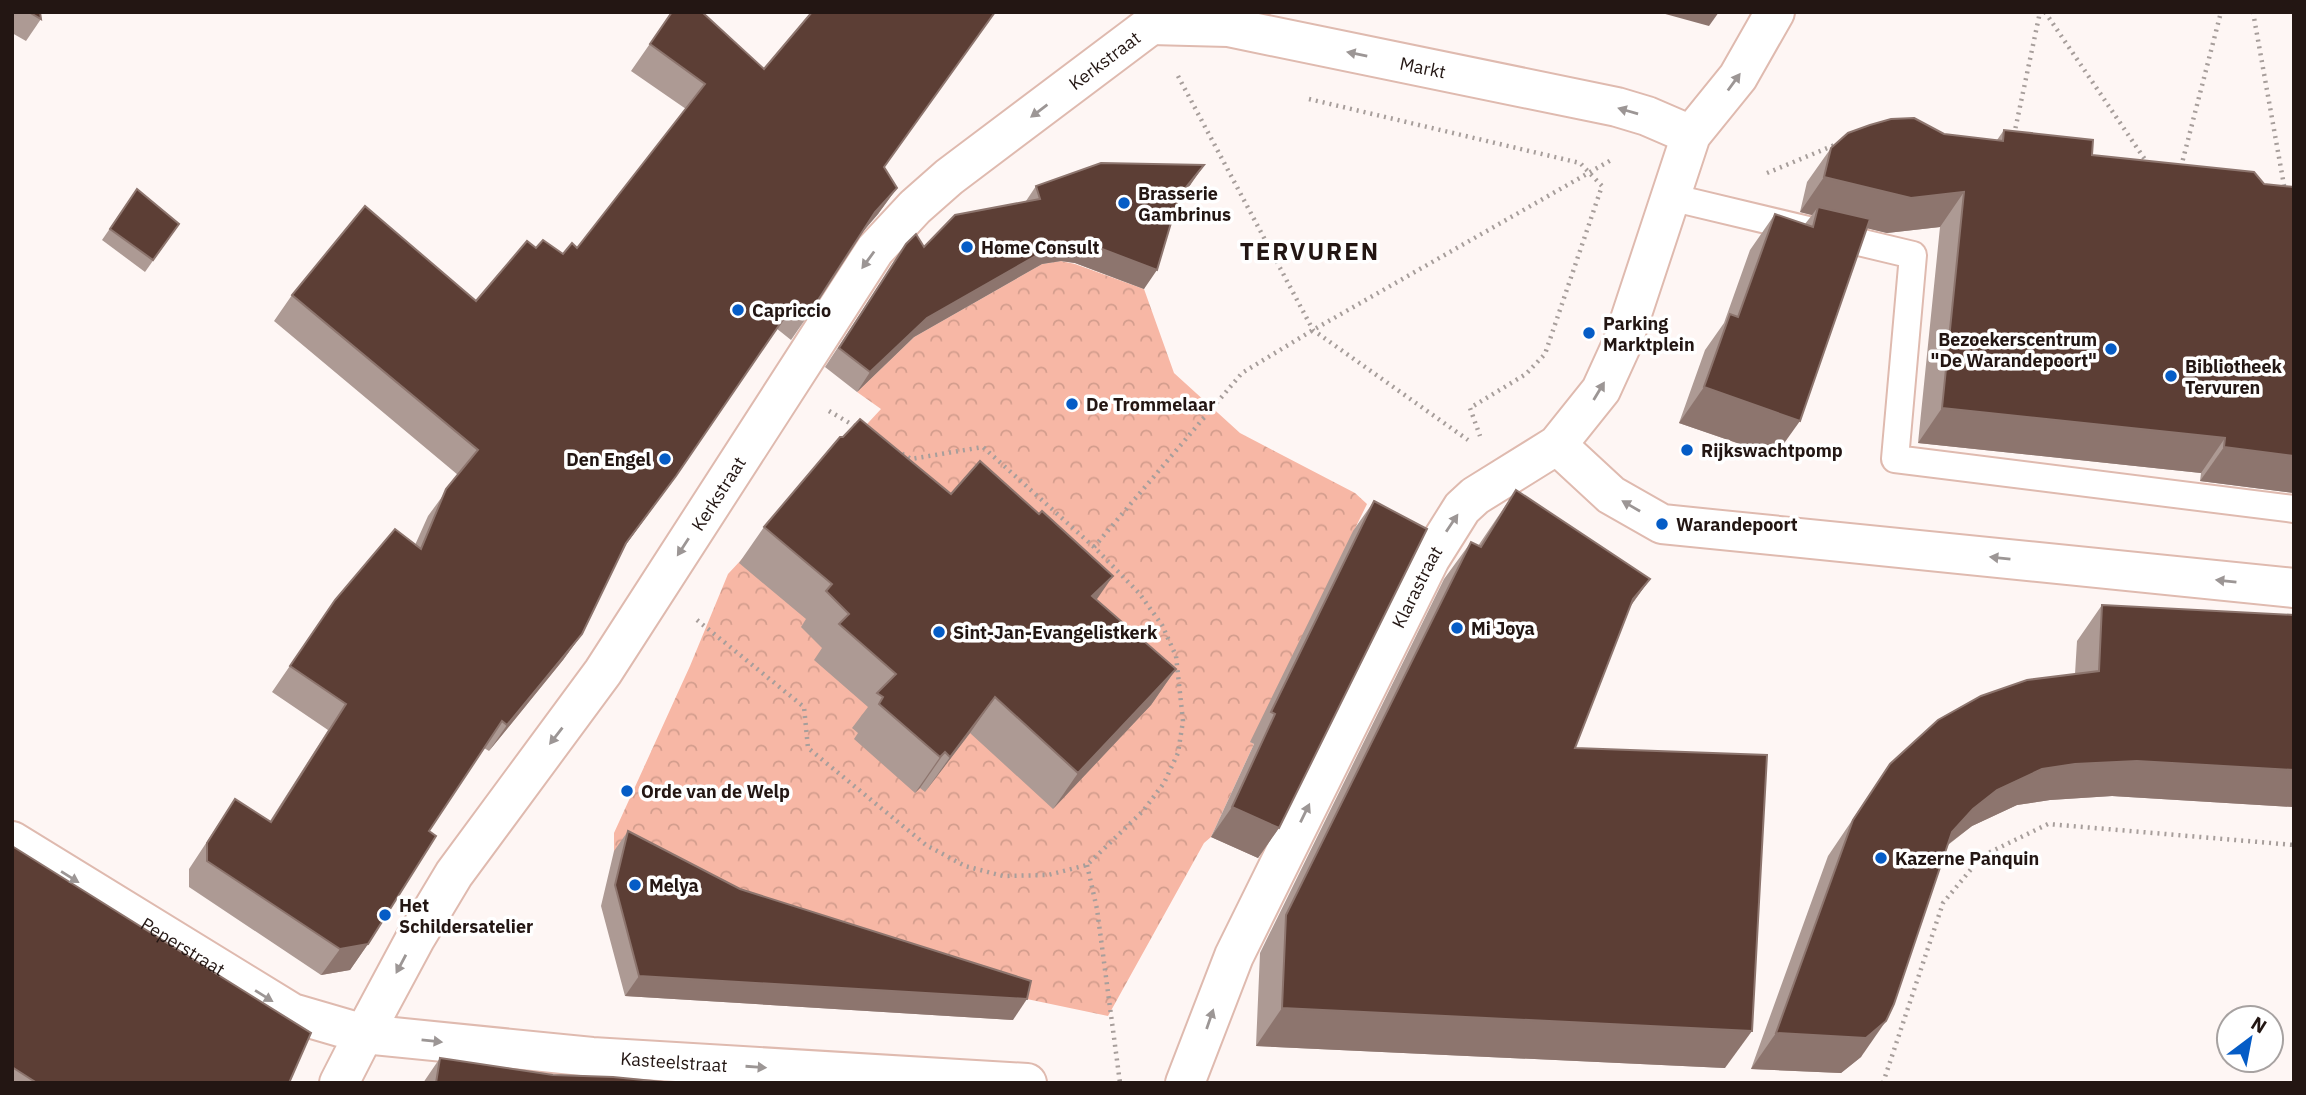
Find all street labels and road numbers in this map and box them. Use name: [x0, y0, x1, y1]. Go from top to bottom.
street label: Kerkstraat: [1064, 26, 1145, 95]
street label: Markt: [1398, 51, 1448, 83]
street label: Kerkstraat: [686, 452, 750, 535]
street label: Klarastraat: [1386, 541, 1447, 632]
street label: Peperstraat: [137, 912, 230, 981]
street label: Kasteelstraat: [620, 1047, 728, 1077]

